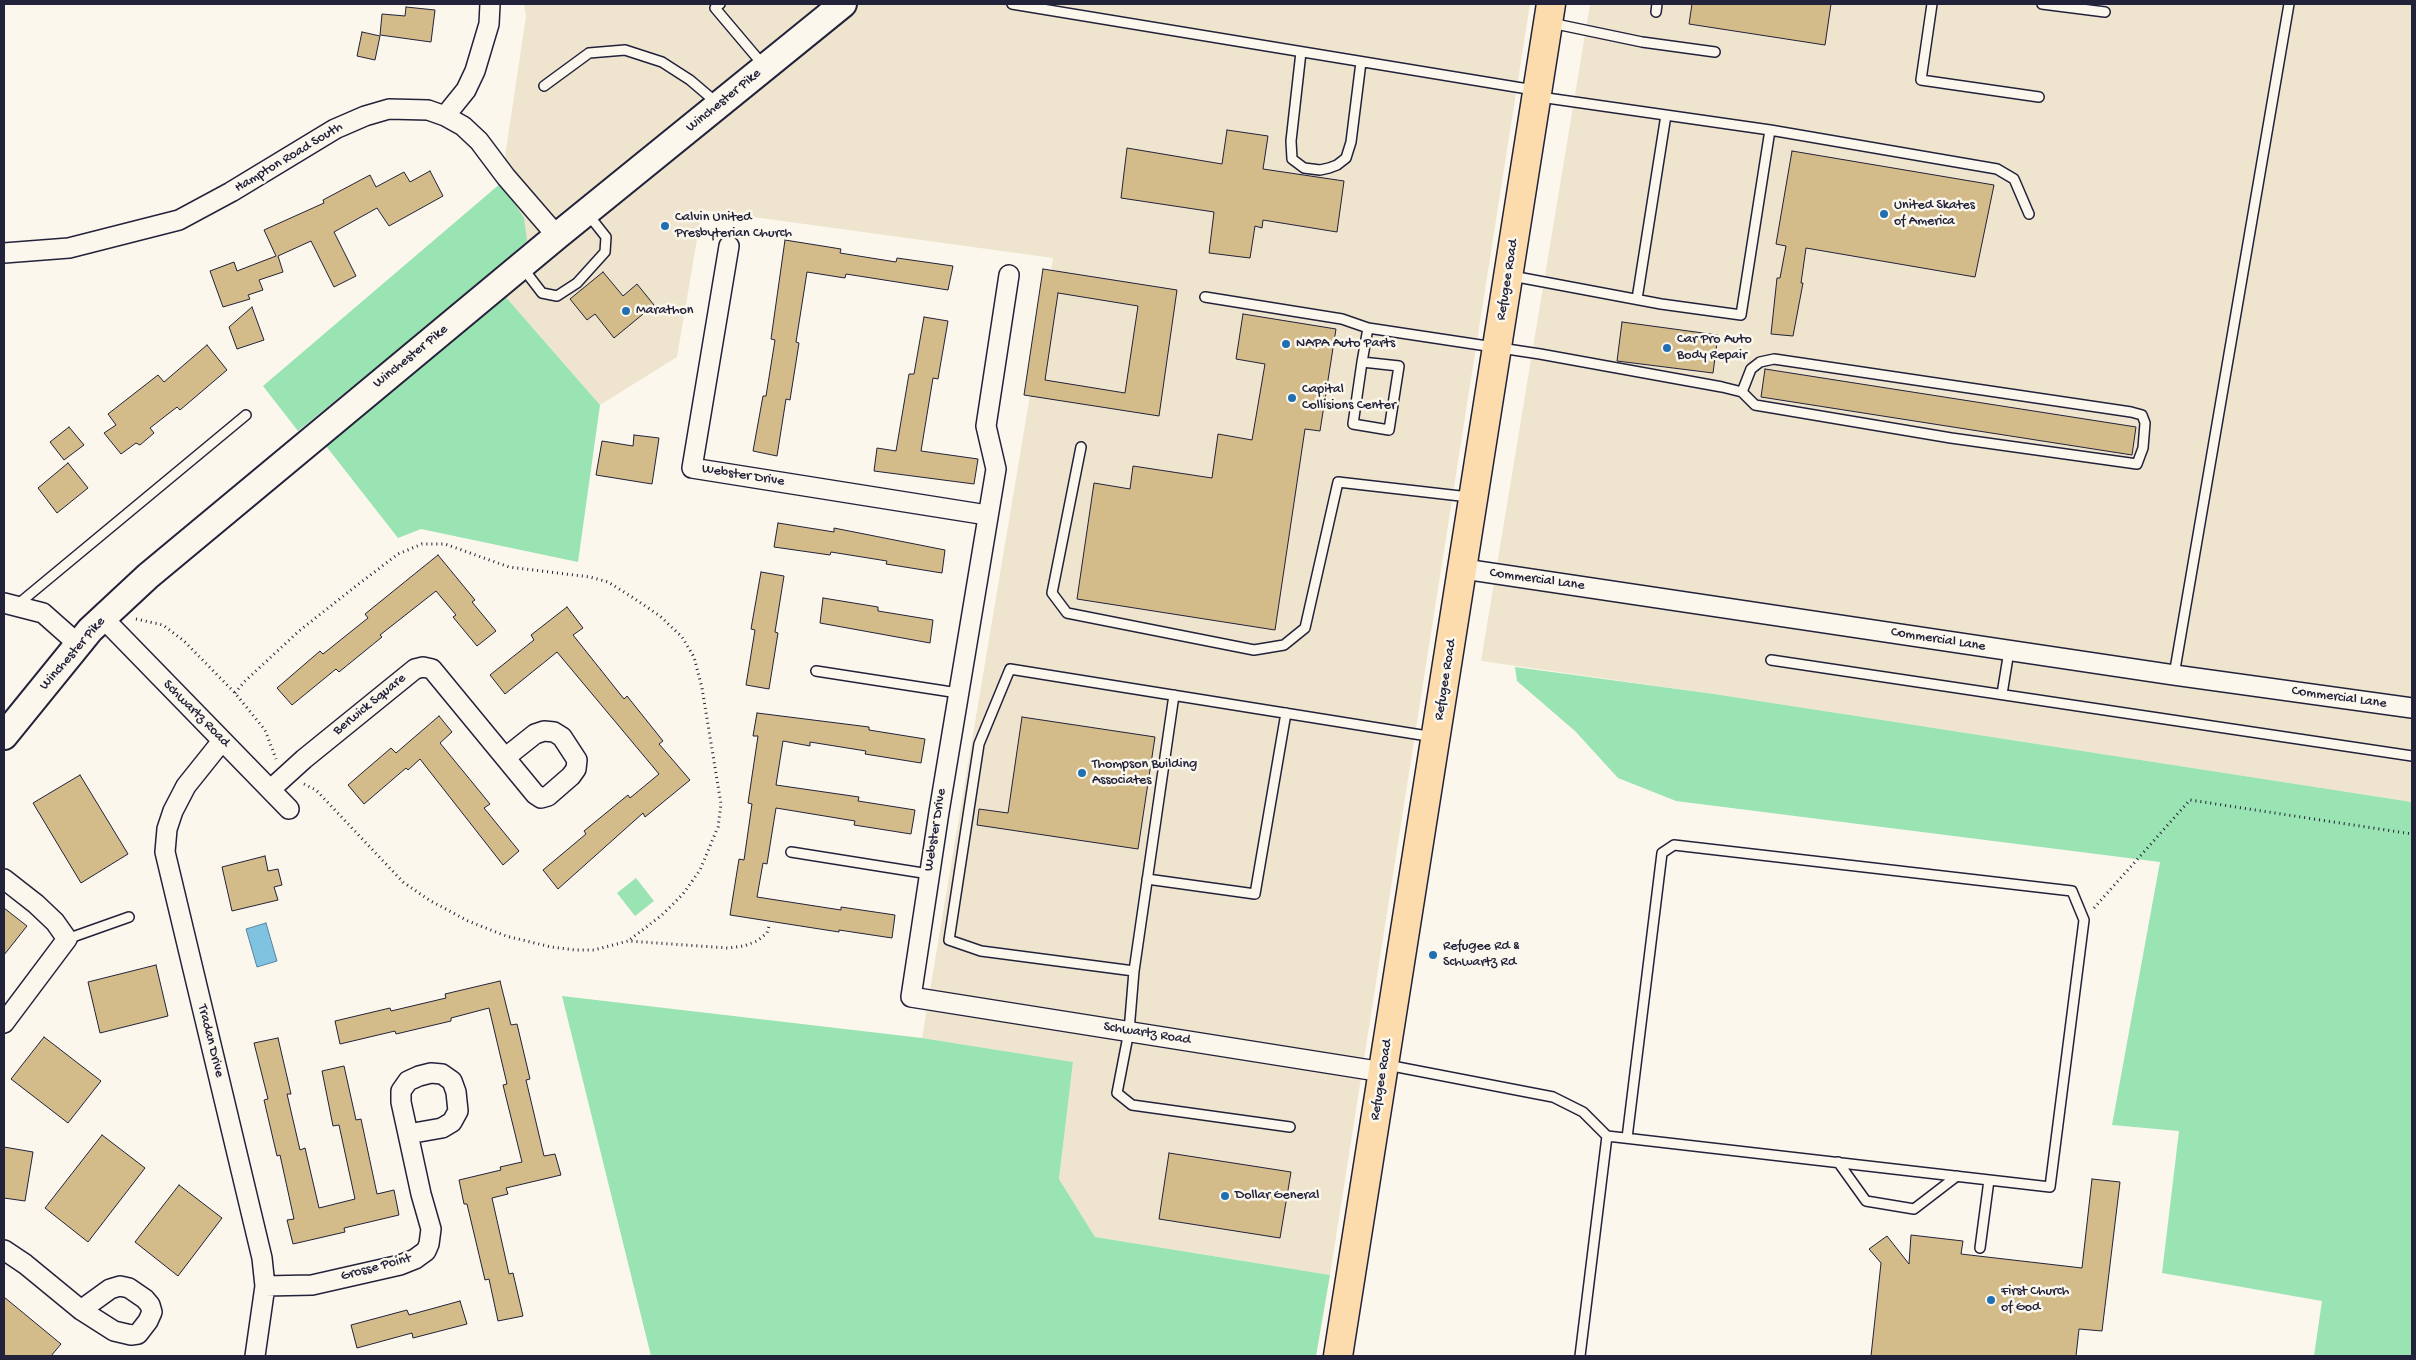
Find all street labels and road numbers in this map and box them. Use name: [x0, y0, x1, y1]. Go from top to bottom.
street label: Winchester Pike: [683, 66, 765, 136]
street label: Hampton Road South: [232, 119, 346, 197]
street label: Refugee Road: [1493, 238, 1523, 322]
street label: Winchester Pike: [370, 322, 452, 392]
street label: Webster Drive: [701, 461, 785, 491]
street label: Commercial Lane: [1488, 565, 1586, 595]
street label: Winchester Pike: [37, 614, 109, 694]
street label: Commercial Lane: [1889, 624, 1987, 656]
street label: Refugee Road: [1431, 638, 1461, 722]
street label: Berwick Square: [330, 670, 410, 740]
street label: Schwartz Road: [159, 677, 233, 751]
street label: Commercial Lane: [2290, 683, 2388, 713]
street label: Webster Drive: [921, 788, 951, 872]
street label: Tradan Drive: [193, 1003, 227, 1079]
street label: Schwartz Road: [1102, 1019, 1192, 1049]
street label: Refugee Road: [1367, 1038, 1397, 1122]
street label: Grosse Point: [339, 1251, 413, 1285]

